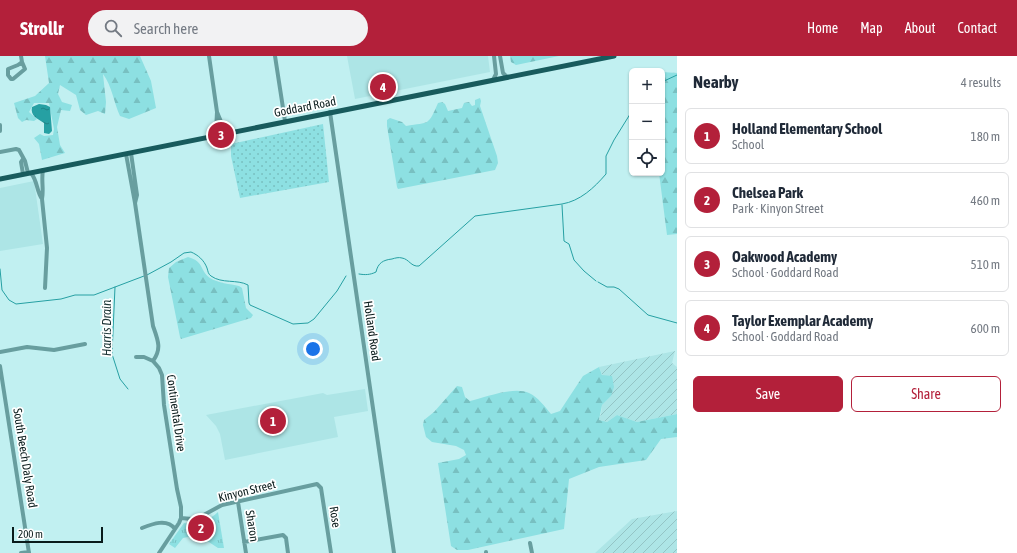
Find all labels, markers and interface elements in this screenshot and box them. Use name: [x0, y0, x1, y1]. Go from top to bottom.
search box: [88, 10, 368, 46]
text: Strollr: [20, 17, 64, 39]
icon: search: [102, 17, 124, 39]
text: Search here: [134, 20, 198, 37]
text: Home: [807, 20, 838, 36]
text: Map: [860, 20, 883, 36]
text: About: [905, 20, 936, 36]
text: Contact: [958, 20, 997, 36]
map controls: [629, 68, 665, 176]
button: +: [629, 68, 665, 104]
pin: 4: [370, 72, 396, 102]
text: Nearby: [693, 72, 739, 92]
text: 4 results: [961, 75, 1001, 90]
street label: Goddard Road: [273, 94, 337, 120]
button: −: [629, 104, 665, 140]
pin: 3: [208, 120, 234, 150]
text: Holland Elementary School: [732, 120, 882, 137]
text: 1: [704, 129, 710, 144]
text: 180 m: [971, 129, 1000, 144]
text: School: [732, 137, 764, 152]
button: locate: [629, 140, 665, 176]
text: Chelsea Park: [732, 184, 803, 201]
text: 2: [704, 193, 710, 208]
text: 460 m: [971, 193, 1000, 208]
text: Park · Kinyon Street: [732, 201, 824, 216]
text: Oakwood Academy: [732, 248, 837, 265]
text: 3: [704, 257, 710, 272]
text: 510 m: [971, 257, 1000, 272]
text: School · Goddard Road: [732, 265, 839, 280]
water label: Harris Drain: [99, 299, 114, 356]
street label: Holland Road: [361, 300, 383, 362]
text: Taylor Exemplar Academy: [732, 312, 873, 329]
text: 4: [704, 321, 710, 336]
text: 600 m: [971, 321, 1000, 336]
text: School · Goddard Road: [732, 329, 839, 344]
your location: [303, 339, 323, 359]
street label: Continental Drive: [164, 374, 188, 452]
button: Save: [693, 376, 843, 412]
button: Share: [851, 376, 1001, 412]
pin: 1: [260, 406, 286, 436]
street label: South Beech Daly Road: [10, 407, 40, 509]
street label: Kinyon Street: [217, 477, 278, 505]
street label: Rose: [326, 505, 344, 529]
street label: Sharon: [243, 509, 261, 543]
pin: 2: [188, 513, 214, 543]
scale bar: [12, 525, 103, 544]
text: 200 m: [18, 528, 43, 540]

